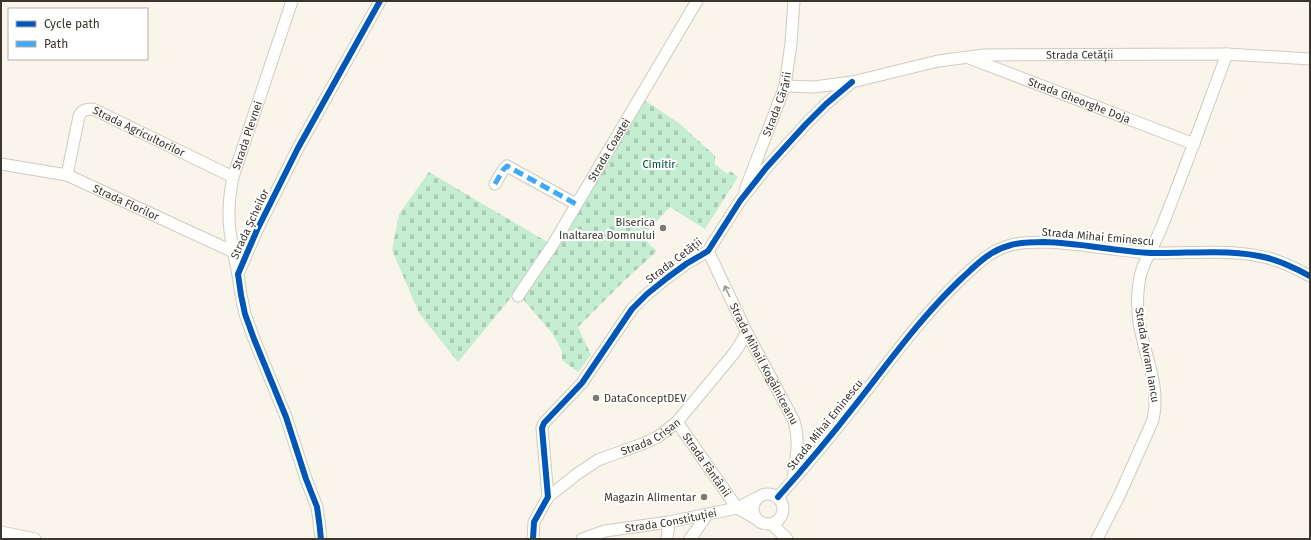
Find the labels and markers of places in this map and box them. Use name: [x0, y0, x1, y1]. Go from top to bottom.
place label: Biserica Inaltarea Domnului: [559, 216, 655, 242]
marker: Biserica Inaltarea Domnului: [658, 223, 668, 233]
place label: DataConceptDEV: [604, 392, 687, 405]
marker: DataConceptDEV: [591, 393, 601, 403]
place label: Magazin Alimentar: [604, 491, 697, 504]
marker: Magazin Alimentar: [699, 492, 709, 502]

